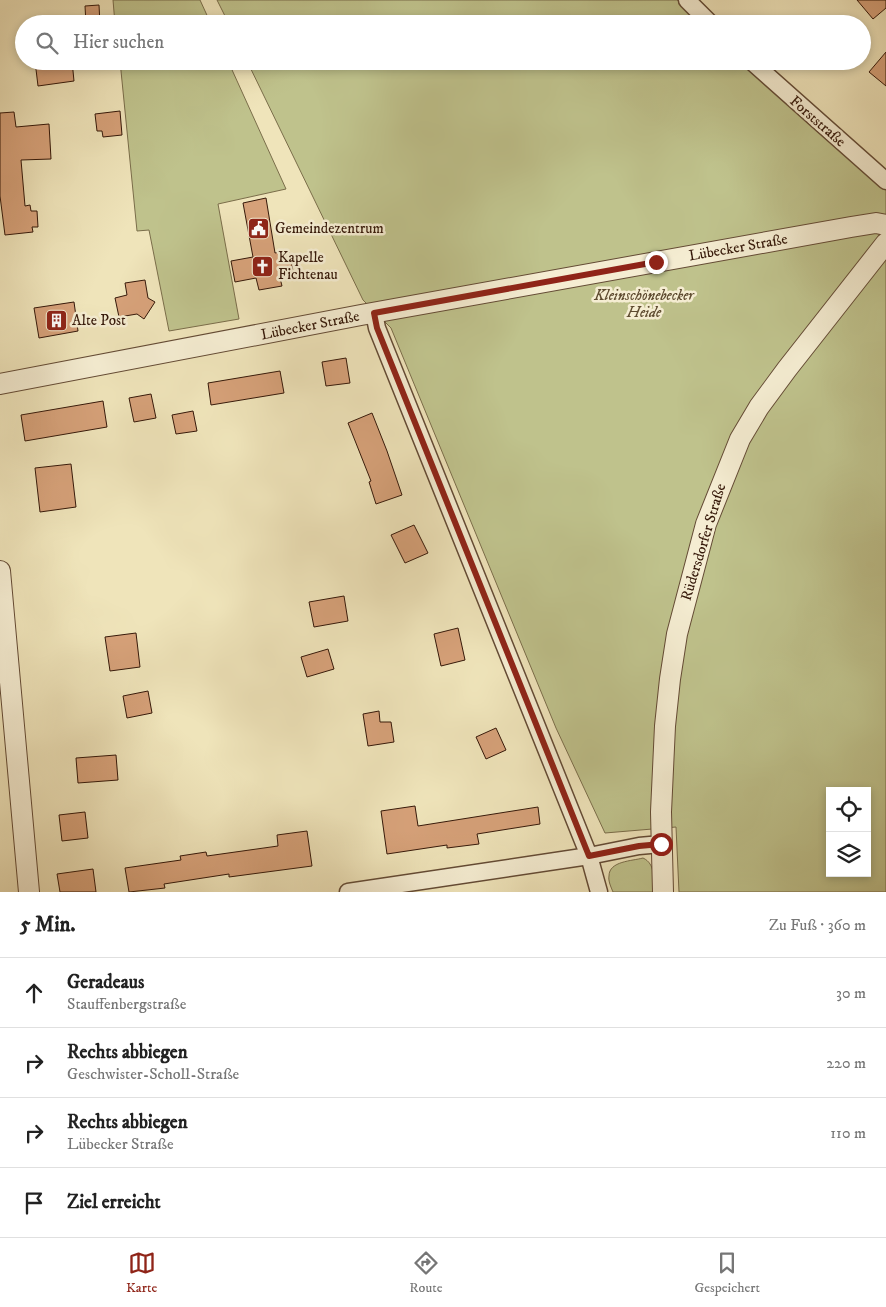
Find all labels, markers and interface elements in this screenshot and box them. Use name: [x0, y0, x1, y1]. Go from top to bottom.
search box: [15, 15, 871, 70]
icon: search: [33, 29, 61, 57]
text: Hier suchen: [73, 31, 164, 54]
street label: Forststraße: [786, 92, 850, 151]
public building icon: Gemeindezentrum: [247, 216, 271, 240]
place label: Gemeindezentrum: [275, 219, 384, 238]
street label: Lübecker Straße: [687, 229, 789, 266]
place label: Kapelle Fichtenau: [278, 248, 338, 284]
route end: [645, 251, 668, 274]
church icon: Kapelle Fichtenau: [250, 254, 274, 278]
park label: Kleinschönebecker Heide: [593, 286, 695, 322]
street label: Lübecker Straße: [259, 307, 361, 344]
building icon: Alte Post: [44, 308, 68, 332]
place label: Alte Post: [72, 311, 126, 330]
street label: Rüdersdorfer Straße: [677, 481, 730, 603]
map controls: [826, 787, 871, 877]
button: locate: [826, 787, 871, 832]
button: layers: [826, 832, 871, 877]
route start: [650, 833, 673, 856]
text: 5 Min.: [20, 912, 76, 938]
text: Zu Fuß · 360 m: [769, 915, 866, 935]
text: Geradeaus: [67, 971, 144, 994]
icon: ahead: [20, 979, 48, 1007]
text: 30 m: [836, 983, 866, 1003]
text: Stauffenbergstraße: [67, 994, 186, 1014]
text: Rechts abbiegen: [67, 1041, 188, 1064]
icon: right: [20, 1049, 48, 1077]
text: 220 m: [826, 1053, 866, 1073]
text: Geschwister-Scholl-Straße: [67, 1064, 239, 1084]
text: Rechts abbiegen: [67, 1111, 188, 1134]
icon: right: [20, 1119, 48, 1147]
text: 110 m: [830, 1123, 866, 1143]
text: Lübecker Straße: [67, 1134, 174, 1154]
icon: arrive: [20, 1189, 48, 1217]
text: Ziel erreicht: [67, 1191, 161, 1214]
tab: Karte: [126, 1249, 157, 1297]
tab: Route: [409, 1249, 442, 1297]
tab: Gespeichert: [694, 1249, 760, 1297]

